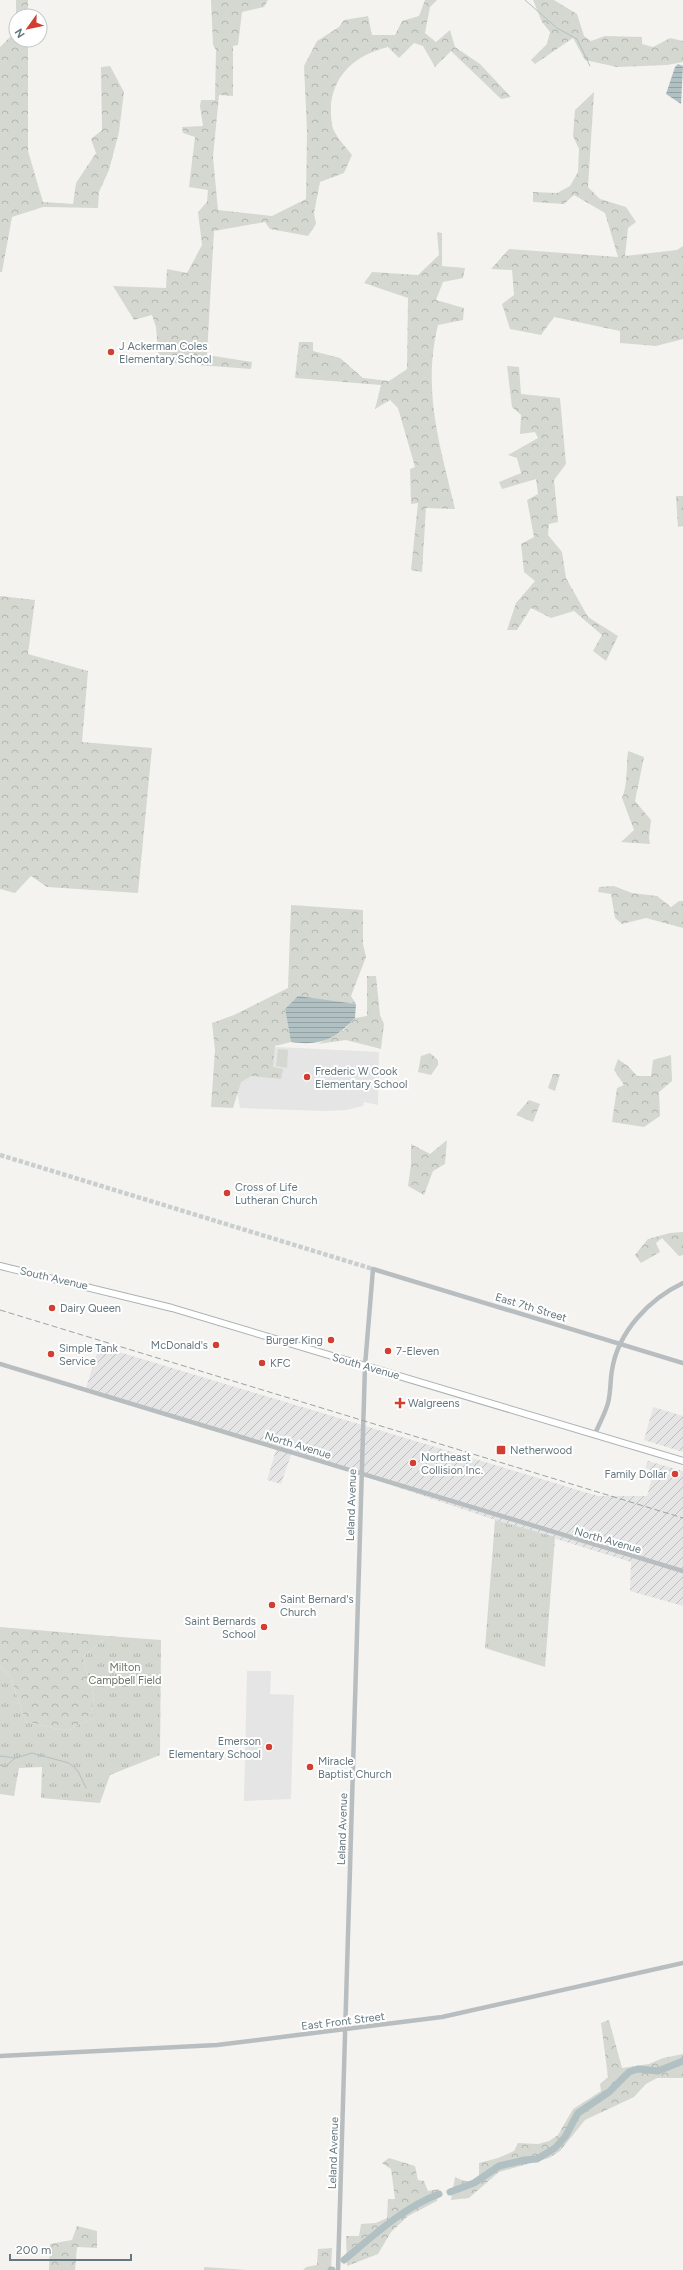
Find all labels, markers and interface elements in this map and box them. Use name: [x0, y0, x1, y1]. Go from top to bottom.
north arrow: [8, 8, 48, 48]
text: N: [12, 26, 28, 40]
place label: J Ackerman Coles Elementary School: [119, 340, 211, 366]
marker: J Ackerman Coles Elementary School: [106, 347, 116, 357]
place label: Frederic W Cook Elementary School: [315, 1065, 407, 1091]
marker: Frederic W Cook Elementary School: [302, 1072, 312, 1082]
place label: Cross of Life Lutheran Church: [235, 1181, 317, 1207]
marker: Cross of Life Lutheran Church: [222, 1188, 232, 1198]
street label: South Avenue: [19, 1264, 89, 1293]
street label: East 7th Street: [494, 1290, 568, 1324]
place label: Dairy Queen: [60, 1302, 121, 1315]
marker: Dairy Queen: [47, 1303, 57, 1313]
place label: Burger King: [266, 1334, 323, 1347]
marker: Burger King: [326, 1335, 336, 1345]
place label: McDonald's: [151, 1339, 208, 1352]
marker: McDonald's: [211, 1340, 221, 1350]
place label: Simple Tank Service: [59, 1342, 118, 1368]
place label: 7-Eleven: [396, 1345, 439, 1358]
marker: 7-Eleven: [383, 1346, 393, 1356]
marker: Simple Tank Service: [46, 1349, 56, 1359]
street label: South Avenue: [331, 1351, 401, 1382]
place label: KFC: [270, 1357, 291, 1370]
marker: KFC: [257, 1358, 267, 1368]
place label: Walgreens: [408, 1397, 460, 1410]
marker: Walgreens: [395, 1398, 405, 1408]
street label: North Avenue: [263, 1429, 333, 1462]
marker: Netherwood: [495, 1444, 507, 1456]
place label: Netherwood: [510, 1444, 572, 1457]
place label: Northeast Collision Inc.: [421, 1451, 483, 1477]
marker: Northeast Collision Inc.: [408, 1458, 418, 1468]
place label: Family Dollar: [605, 1468, 667, 1481]
street label: Leland Avenue: [344, 1469, 359, 1541]
marker: Family Dollar: [670, 1469, 680, 1479]
street label: North Avenue: [573, 1525, 643, 1556]
place label: Saint Bernard's Church: [280, 1593, 354, 1619]
marker: Saint Bernard's Church: [267, 1600, 277, 1610]
place label: Saint Bernards School: [185, 1615, 256, 1641]
marker: Saint Bernards School: [259, 1622, 269, 1632]
park label: Milton Campbell Field: [89, 1661, 161, 1687]
place label: Emerson Elementary School: [169, 1735, 261, 1761]
marker: Emerson Elementary School: [264, 1742, 274, 1752]
place label: Miracle Baptist Church: [318, 1755, 392, 1781]
marker: Miracle Baptist Church: [305, 1762, 315, 1772]
street label: Leland Avenue: [335, 1793, 350, 1865]
street label: East Front Street: [301, 2010, 385, 2033]
street label: Leland Avenue: [326, 2117, 341, 2189]
scale bar: [10, 2236, 131, 2262]
text: 200 m: [16, 2243, 51, 2257]

